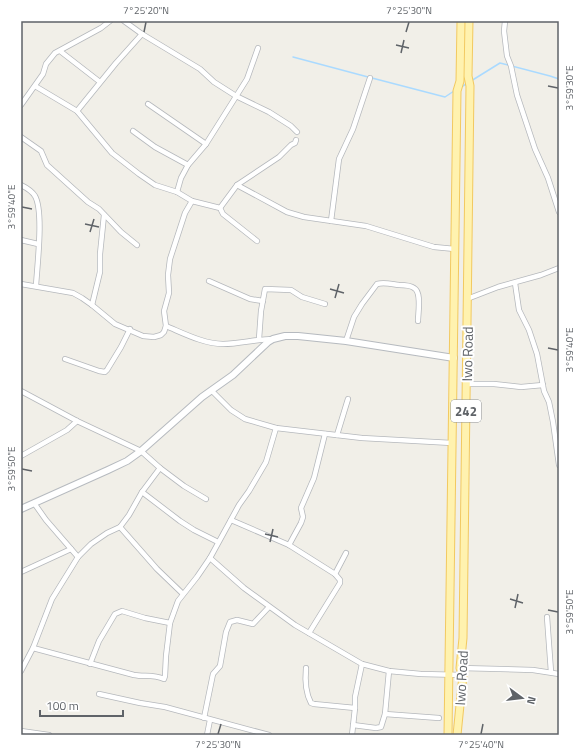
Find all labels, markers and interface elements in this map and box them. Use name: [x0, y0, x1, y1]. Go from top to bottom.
text: 7°25'20"N: [123, 3, 169, 18]
text: 7°25'30"N: [386, 3, 432, 18]
text: 3°59'30"E: [562, 65, 577, 110]
text: 3°59'40"E: [4, 184, 19, 229]
street label: Iwo Road: [456, 326, 478, 382]
text: 3°59'40"E: [562, 327, 577, 372]
road number: 242: [451, 400, 481, 422]
text: 3°59'50"E: [4, 446, 19, 491]
text: 3°59'50"E: [562, 589, 577, 634]
street label: Iwo Road: [449, 650, 473, 706]
north arrow: [502, 678, 542, 718]
scale bar: [40, 692, 123, 718]
text: N: [523, 695, 540, 706]
text: 100 m: [46, 696, 79, 715]
text: 7°25'30"N: [195, 737, 241, 752]
text: 7°25'40"N: [458, 737, 504, 752]

